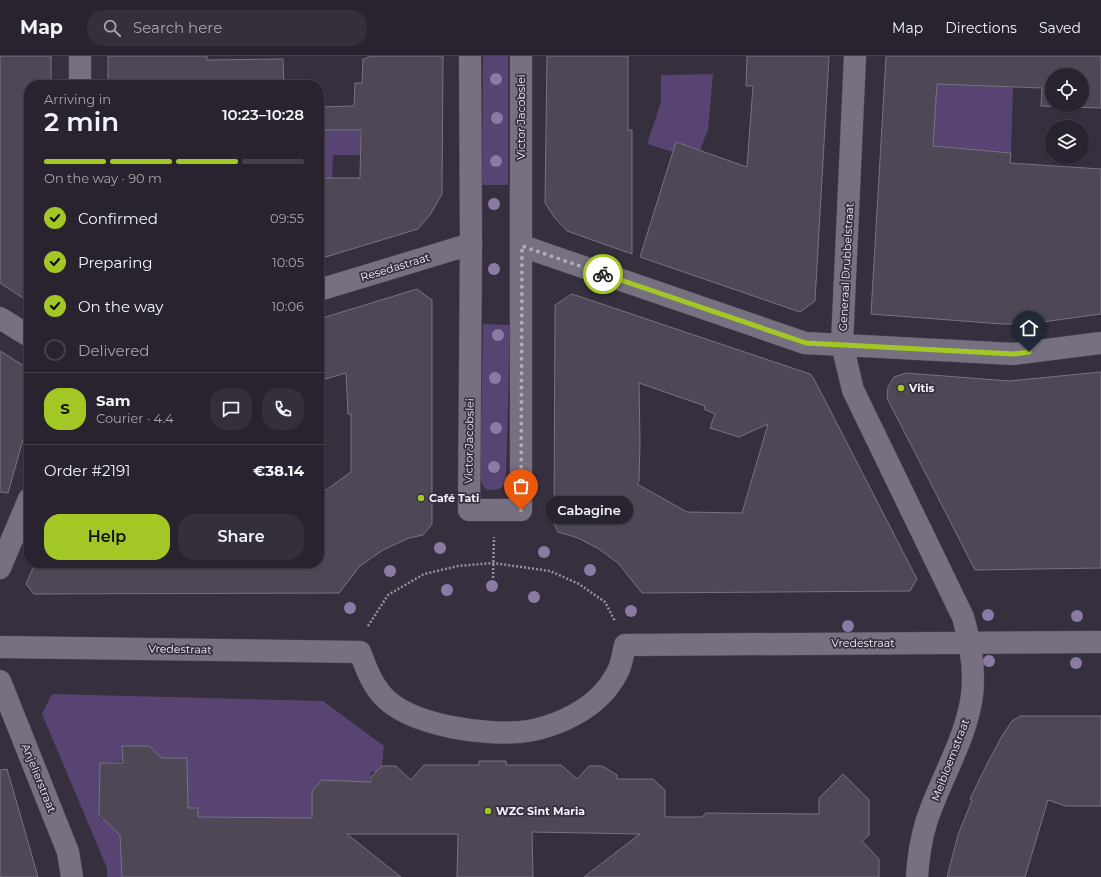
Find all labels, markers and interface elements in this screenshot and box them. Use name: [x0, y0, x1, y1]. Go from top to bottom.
search box: [87, 10, 367, 46]
text: Map: [20, 16, 63, 39]
icon: search: [101, 17, 123, 39]
text: Search here: [133, 18, 222, 37]
text: Map: [892, 19, 923, 37]
text: Directions: [945, 19, 1017, 37]
text: Saved: [1039, 19, 1081, 37]
map controls: [1045, 68, 1089, 164]
button: locate: [1045, 68, 1089, 112]
street label: Victor Jacobslei: [514, 74, 528, 160]
text: Arriving in: [44, 91, 111, 107]
text: 10:23–10:28: [222, 105, 304, 124]
text: 2 min: [44, 106, 119, 138]
button: layers: [1045, 120, 1089, 164]
text: On the way · 90 m: [44, 170, 162, 186]
street label: Generaal Drubbelstraat: [836, 202, 856, 332]
icon: check: [44, 207, 66, 229]
text: Confirmed: [78, 209, 158, 228]
text: 09:55: [270, 210, 304, 226]
street label: Resedastraat: [359, 250, 432, 284]
icon: check: [44, 251, 66, 273]
text: Preparing: [78, 253, 153, 272]
text: 10:05: [272, 254, 304, 270]
courier: [583, 254, 623, 294]
icon: bike: [592, 263, 614, 285]
icon: check: [44, 295, 66, 317]
text: On the way: [78, 297, 163, 316]
text: 10:06: [271, 298, 304, 314]
pin: [1012, 311, 1046, 352]
icon: home: [1018, 317, 1040, 339]
text: Delivered: [78, 341, 150, 360]
place label: Vitis: [908, 381, 935, 395]
marker: Vitis: [896, 383, 906, 393]
button: chat: [210, 388, 252, 430]
button: phone: [262, 388, 304, 430]
text: Sam: [96, 391, 131, 410]
street label: Victor Jacobslei: [461, 398, 477, 484]
text: S: [60, 399, 70, 418]
text: Courier · 4.4: [96, 410, 174, 426]
text: Order #2191: [44, 461, 131, 480]
text: €38.14: [253, 461, 304, 480]
pin: [504, 469, 538, 510]
icon: bag: [510, 475, 532, 497]
place label: Café Tati: [429, 491, 479, 505]
marker: Café Tati: [416, 493, 426, 503]
callout: Cabagine: [545, 496, 633, 524]
text: Cabagine: [557, 502, 621, 518]
button: Help: [44, 514, 170, 560]
button: Share: [178, 514, 304, 560]
street label: Vredestraat: [831, 636, 895, 650]
street label: Vredestraat: [148, 641, 212, 657]
street label: Meibloemstraat: [928, 716, 972, 803]
street label: Anjelierstraat: [19, 741, 59, 815]
place label: WZC Sint Maria: [496, 804, 585, 818]
marker: WZC Sint Maria: [483, 806, 493, 816]

